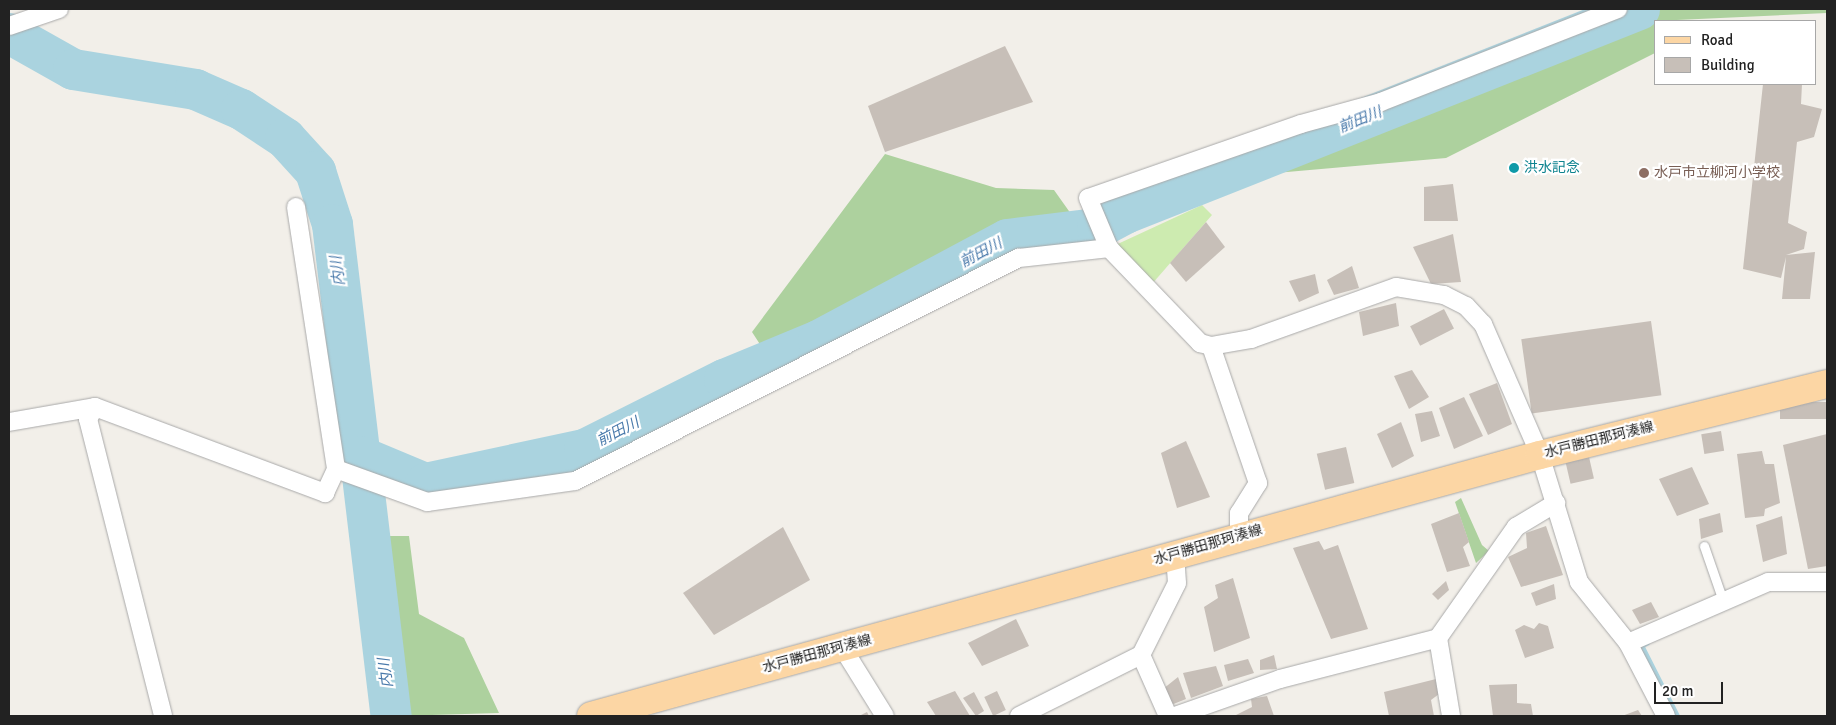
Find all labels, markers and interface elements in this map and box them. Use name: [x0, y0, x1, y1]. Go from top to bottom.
legend: [1654, 20, 1816, 85]
text: Road: [1701, 31, 1733, 49]
text: Building: [1701, 56, 1755, 74]
water label: 前田川: [1336, 103, 1384, 137]
place label: 洪水記念: [1524, 160, 1580, 176]
marker: 洪水記念: [1508, 162, 1520, 174]
place label: 水戸市立柳河小学校: [1654, 165, 1780, 181]
marker: 水戸市立柳河小学校: [1638, 167, 1650, 179]
water label: 前田川: [957, 234, 1005, 272]
water label: 内川: [327, 255, 349, 287]
water label: 前田川: [594, 414, 642, 450]
street label: 水戸勝田那珂湊線: [1543, 418, 1655, 462]
street label: 水戸勝田那珂湊線: [1152, 521, 1264, 569]
street label: 水戸勝田那珂湊線: [761, 631, 873, 677]
water label: 内川: [375, 657, 397, 689]
scale bar: [1656, 672, 1725, 704]
text: 20 m: [1662, 682, 1693, 700]

